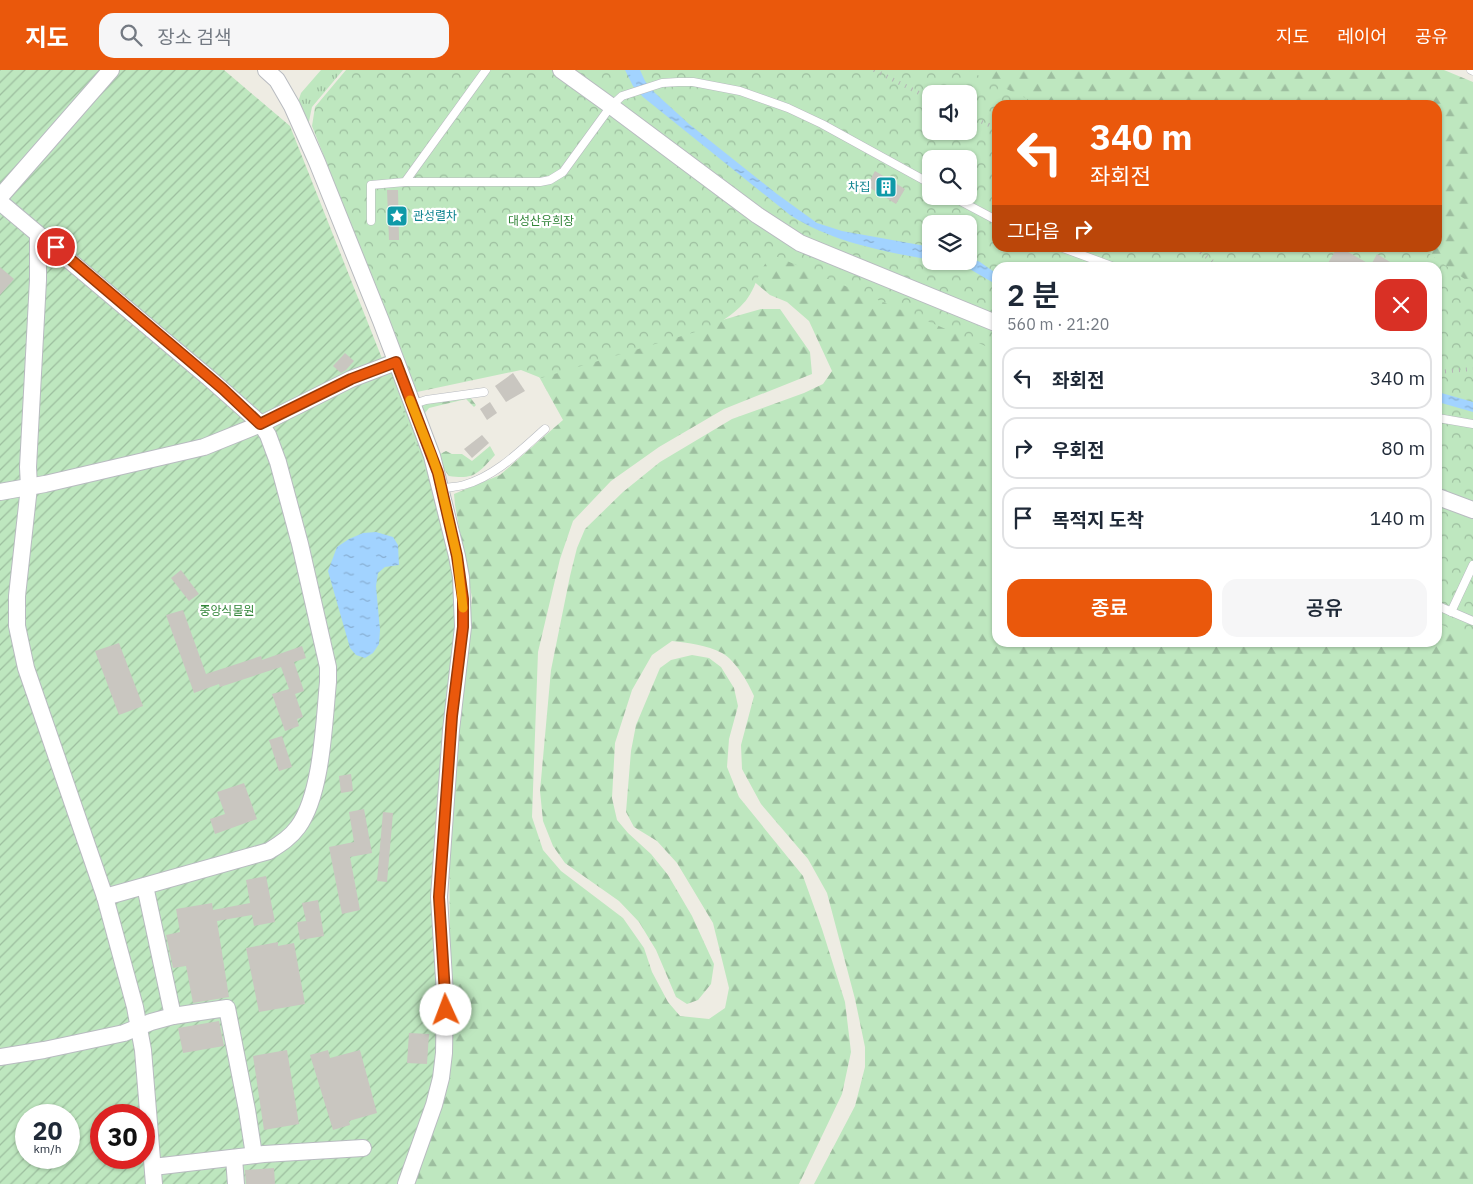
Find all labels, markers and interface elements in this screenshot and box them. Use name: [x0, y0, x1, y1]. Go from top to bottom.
search box: [99, 13, 449, 58]
text: 지도: [25, 21, 69, 53]
icon: search: [117, 21, 145, 49]
text: 장소 검색: [157, 25, 232, 49]
text: 지도: [1276, 25, 1309, 48]
text: 레이어: [1337, 25, 1387, 48]
text: 공유: [1415, 25, 1448, 48]
map controls: [922, 85, 977, 270]
button: sound: [922, 85, 977, 140]
text: 340 m: [1090, 114, 1193, 160]
icon: left: [1007, 120, 1072, 185]
button: search: [922, 150, 977, 205]
text: 좌회전: [1090, 161, 1151, 190]
building icon: 차집: [874, 175, 898, 199]
place label: 차집: [848, 179, 870, 194]
place icon: 관성렬차: [385, 204, 409, 228]
place label: 관성렬차: [413, 208, 457, 223]
park label: 대성산유희장: [508, 213, 574, 228]
button: layers: [922, 215, 977, 270]
icon: right: [1069, 215, 1097, 243]
text: 그다음: [1007, 219, 1059, 243]
pin: [35, 226, 77, 268]
icon: arrive: [42, 233, 70, 261]
text: 2 분: [1007, 275, 1060, 314]
button: close: [1375, 279, 1427, 331]
text: 560 m · 21:20: [1007, 314, 1109, 334]
icon: left: [1009, 364, 1037, 392]
text: 340 m: [1370, 366, 1425, 390]
text: 좌회전: [1052, 368, 1104, 392]
icon: right: [1009, 434, 1037, 462]
text: 80 m: [1381, 436, 1425, 460]
text: 우회전: [1052, 438, 1104, 462]
icon: arrive: [1009, 504, 1037, 532]
text: 140 m: [1370, 506, 1425, 530]
text: 목적지 도착: [1052, 508, 1144, 532]
button: 종료: [1007, 579, 1212, 637]
button: 공유: [1222, 579, 1427, 637]
park label: 중앙식물원: [199, 603, 255, 618]
position arrow: [419, 983, 471, 1035]
speed limit sign: 30: [90, 1104, 155, 1169]
text: 20: [32, 1114, 63, 1147]
text: km/h: [33, 1141, 62, 1156]

